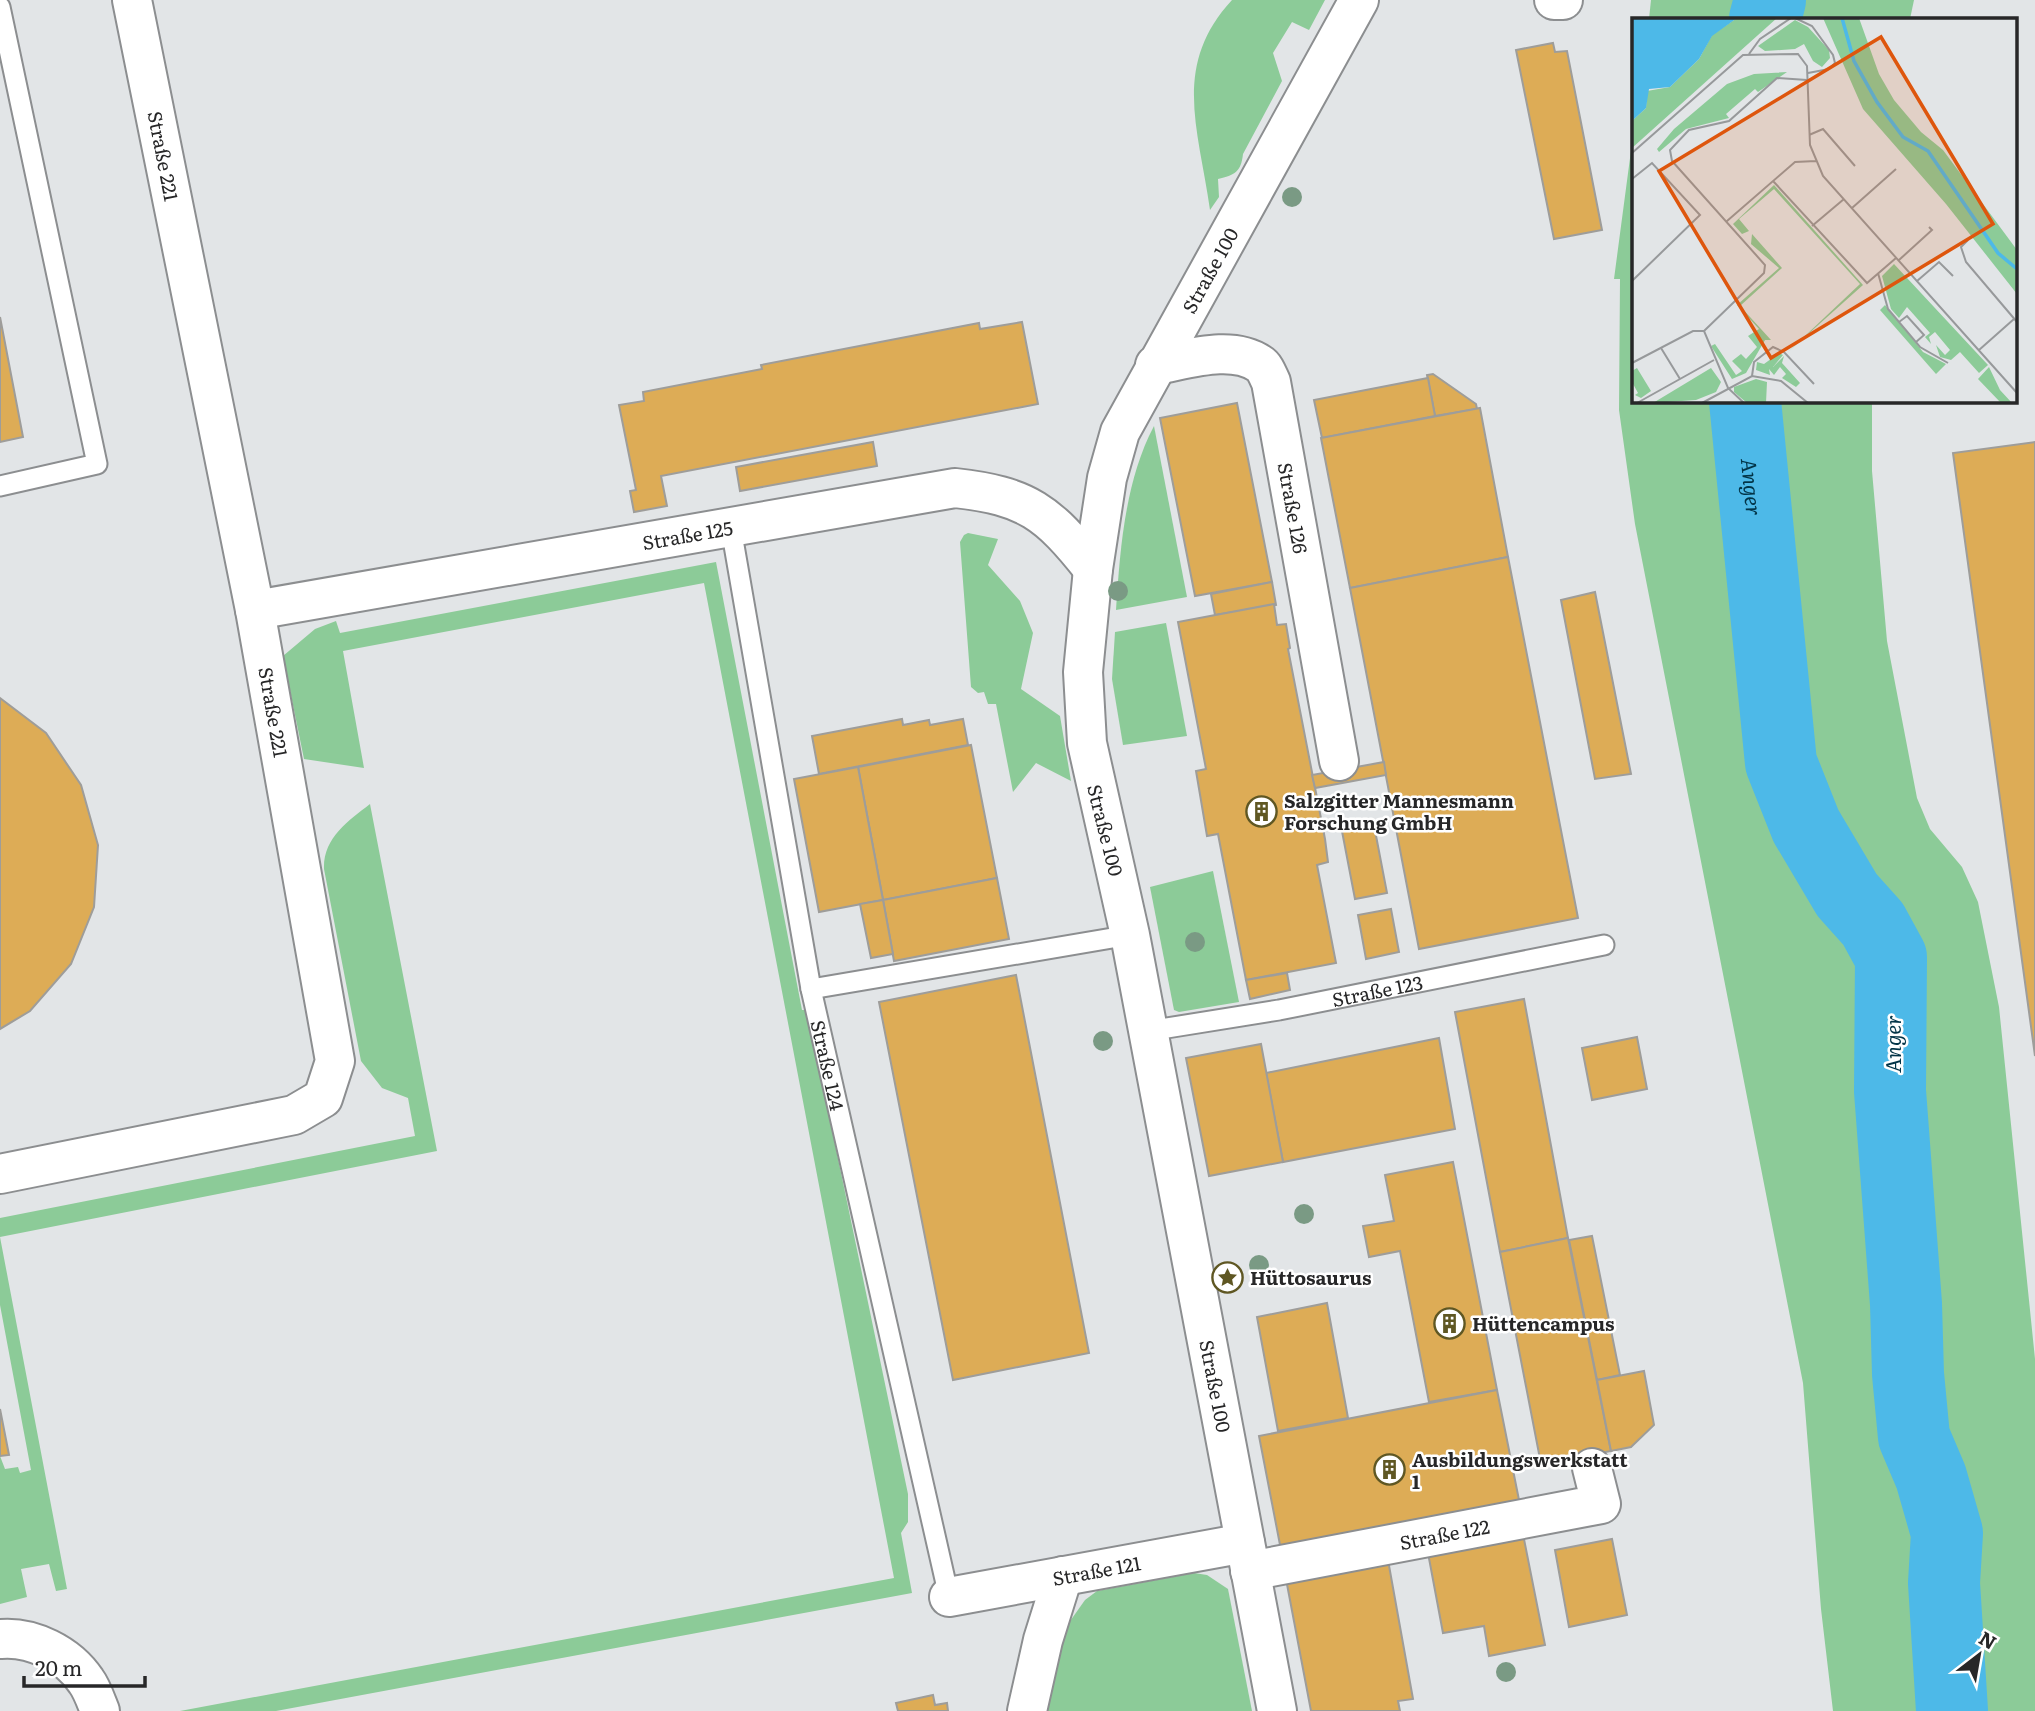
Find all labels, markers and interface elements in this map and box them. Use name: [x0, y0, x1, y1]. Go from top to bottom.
inset map: [1632, 18, 2018, 402]
street label: Straße 221: [142, 109, 186, 204]
street label: Straße 100: [1175, 222, 1245, 318]
water label: Anger: [1735, 456, 1772, 517]
street label: Straße 126: [1272, 460, 1315, 556]
street label: Straße 125: [640, 513, 735, 556]
street label: Straße 221: [252, 665, 296, 760]
street label: Straße 100: [1081, 781, 1131, 879]
place label: Salzgitter Mannesmann Forschung GmbH: [1284, 786, 1514, 836]
building icon: Salzgitter Mannesmann Forschung GmbH: [1244, 794, 1278, 828]
street label: Straße 123: [1330, 968, 1425, 1013]
water label: Anger: [1876, 1015, 1907, 1073]
street label: Straße 124: [804, 1017, 852, 1114]
place icon: Hüttosaurus: [1210, 1260, 1244, 1294]
place label: Hüttosaurus: [1250, 1263, 1372, 1291]
building icon: Hüttencampus: [1432, 1306, 1466, 1340]
place label: Hüttencampus: [1472, 1309, 1615, 1337]
street label: Straße 100: [1193, 1337, 1239, 1435]
place label: Ausbildungswerkstatt 1: [1412, 1445, 1628, 1495]
building icon: Ausbildungswerkstatt 1: [1372, 1453, 1406, 1487]
street label: Straße 122: [1397, 1512, 1492, 1556]
street label: Straße 121: [1050, 1548, 1143, 1592]
north arrow: [1944, 1620, 2014, 1690]
text: N: [1974, 1623, 2002, 1656]
scale bar: [24, 1644, 145, 1688]
text: 20 m: [35, 1651, 82, 1682]

